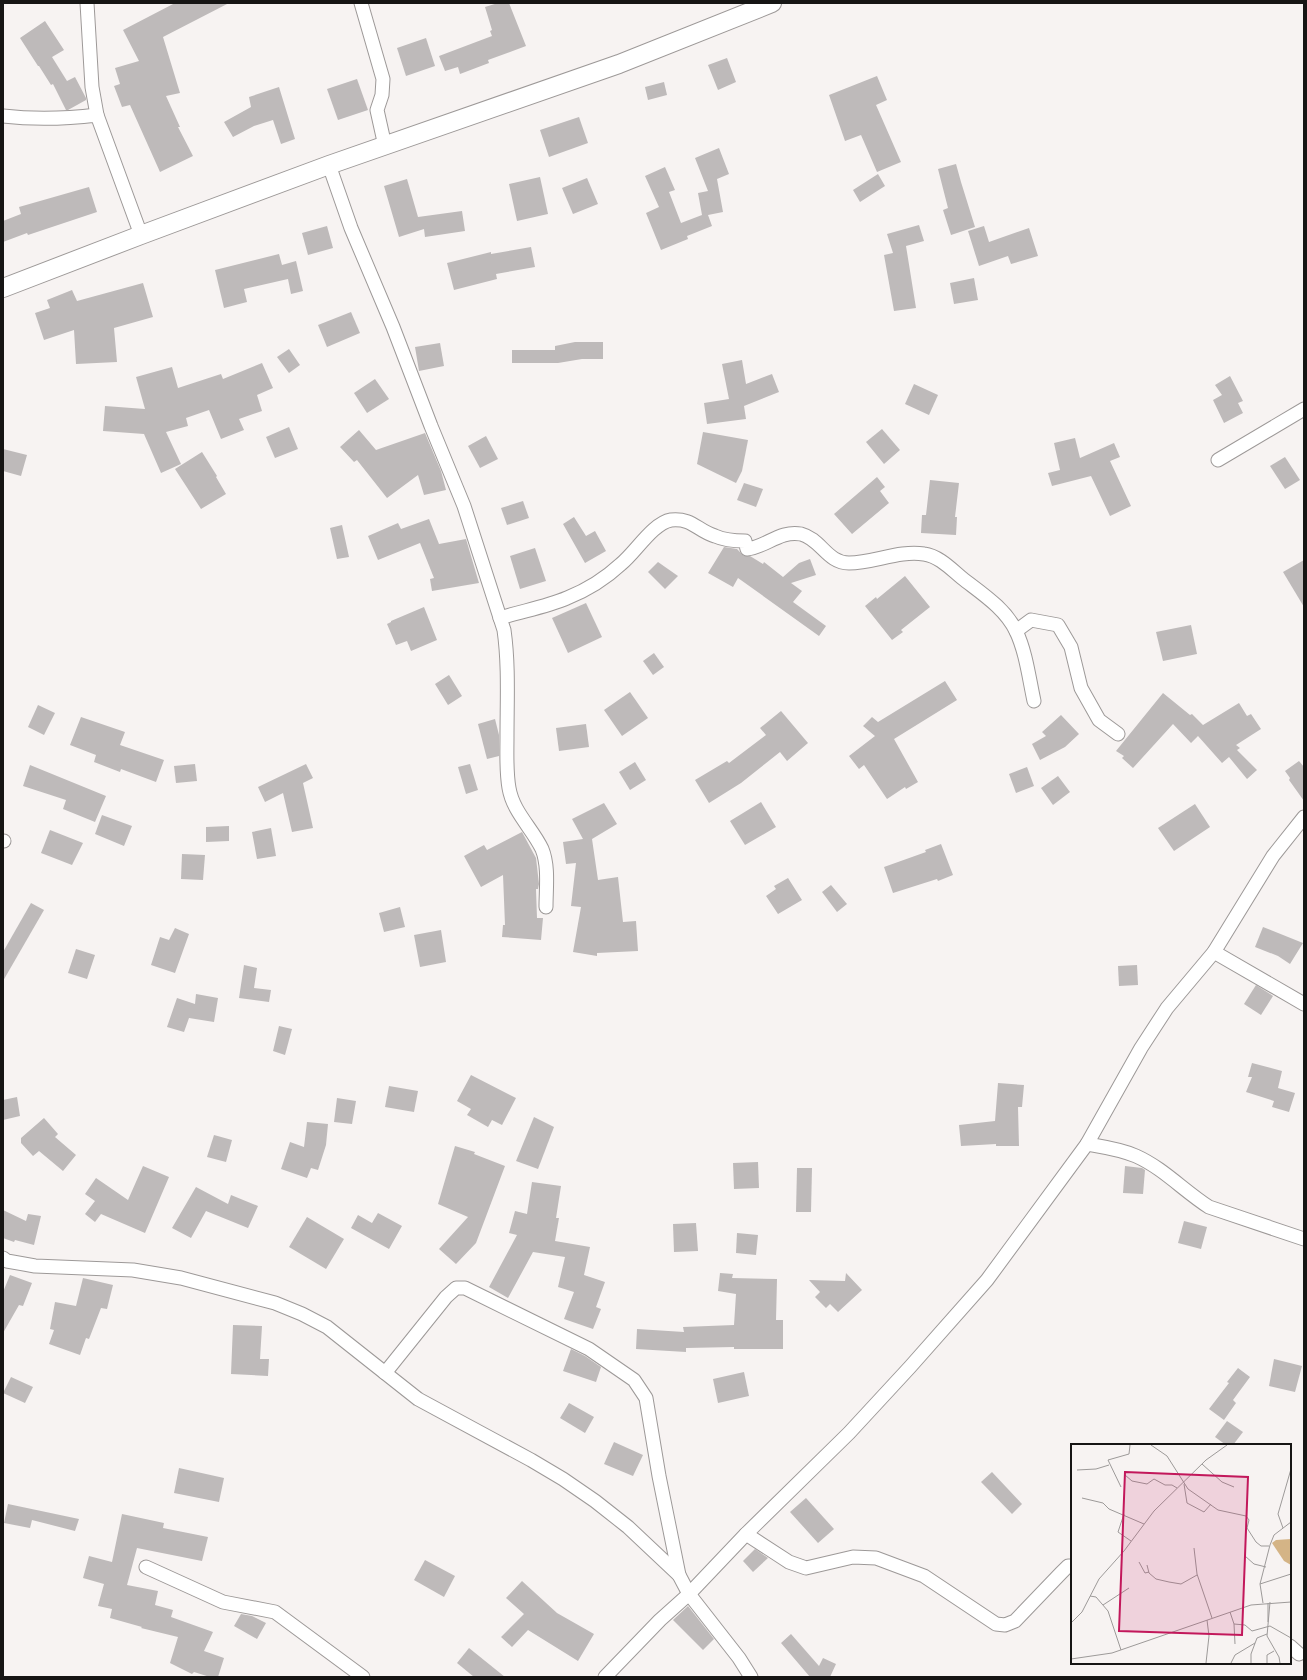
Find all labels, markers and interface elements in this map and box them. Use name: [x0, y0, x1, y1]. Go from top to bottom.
inset map: [1071, 1444, 1291, 1664]

